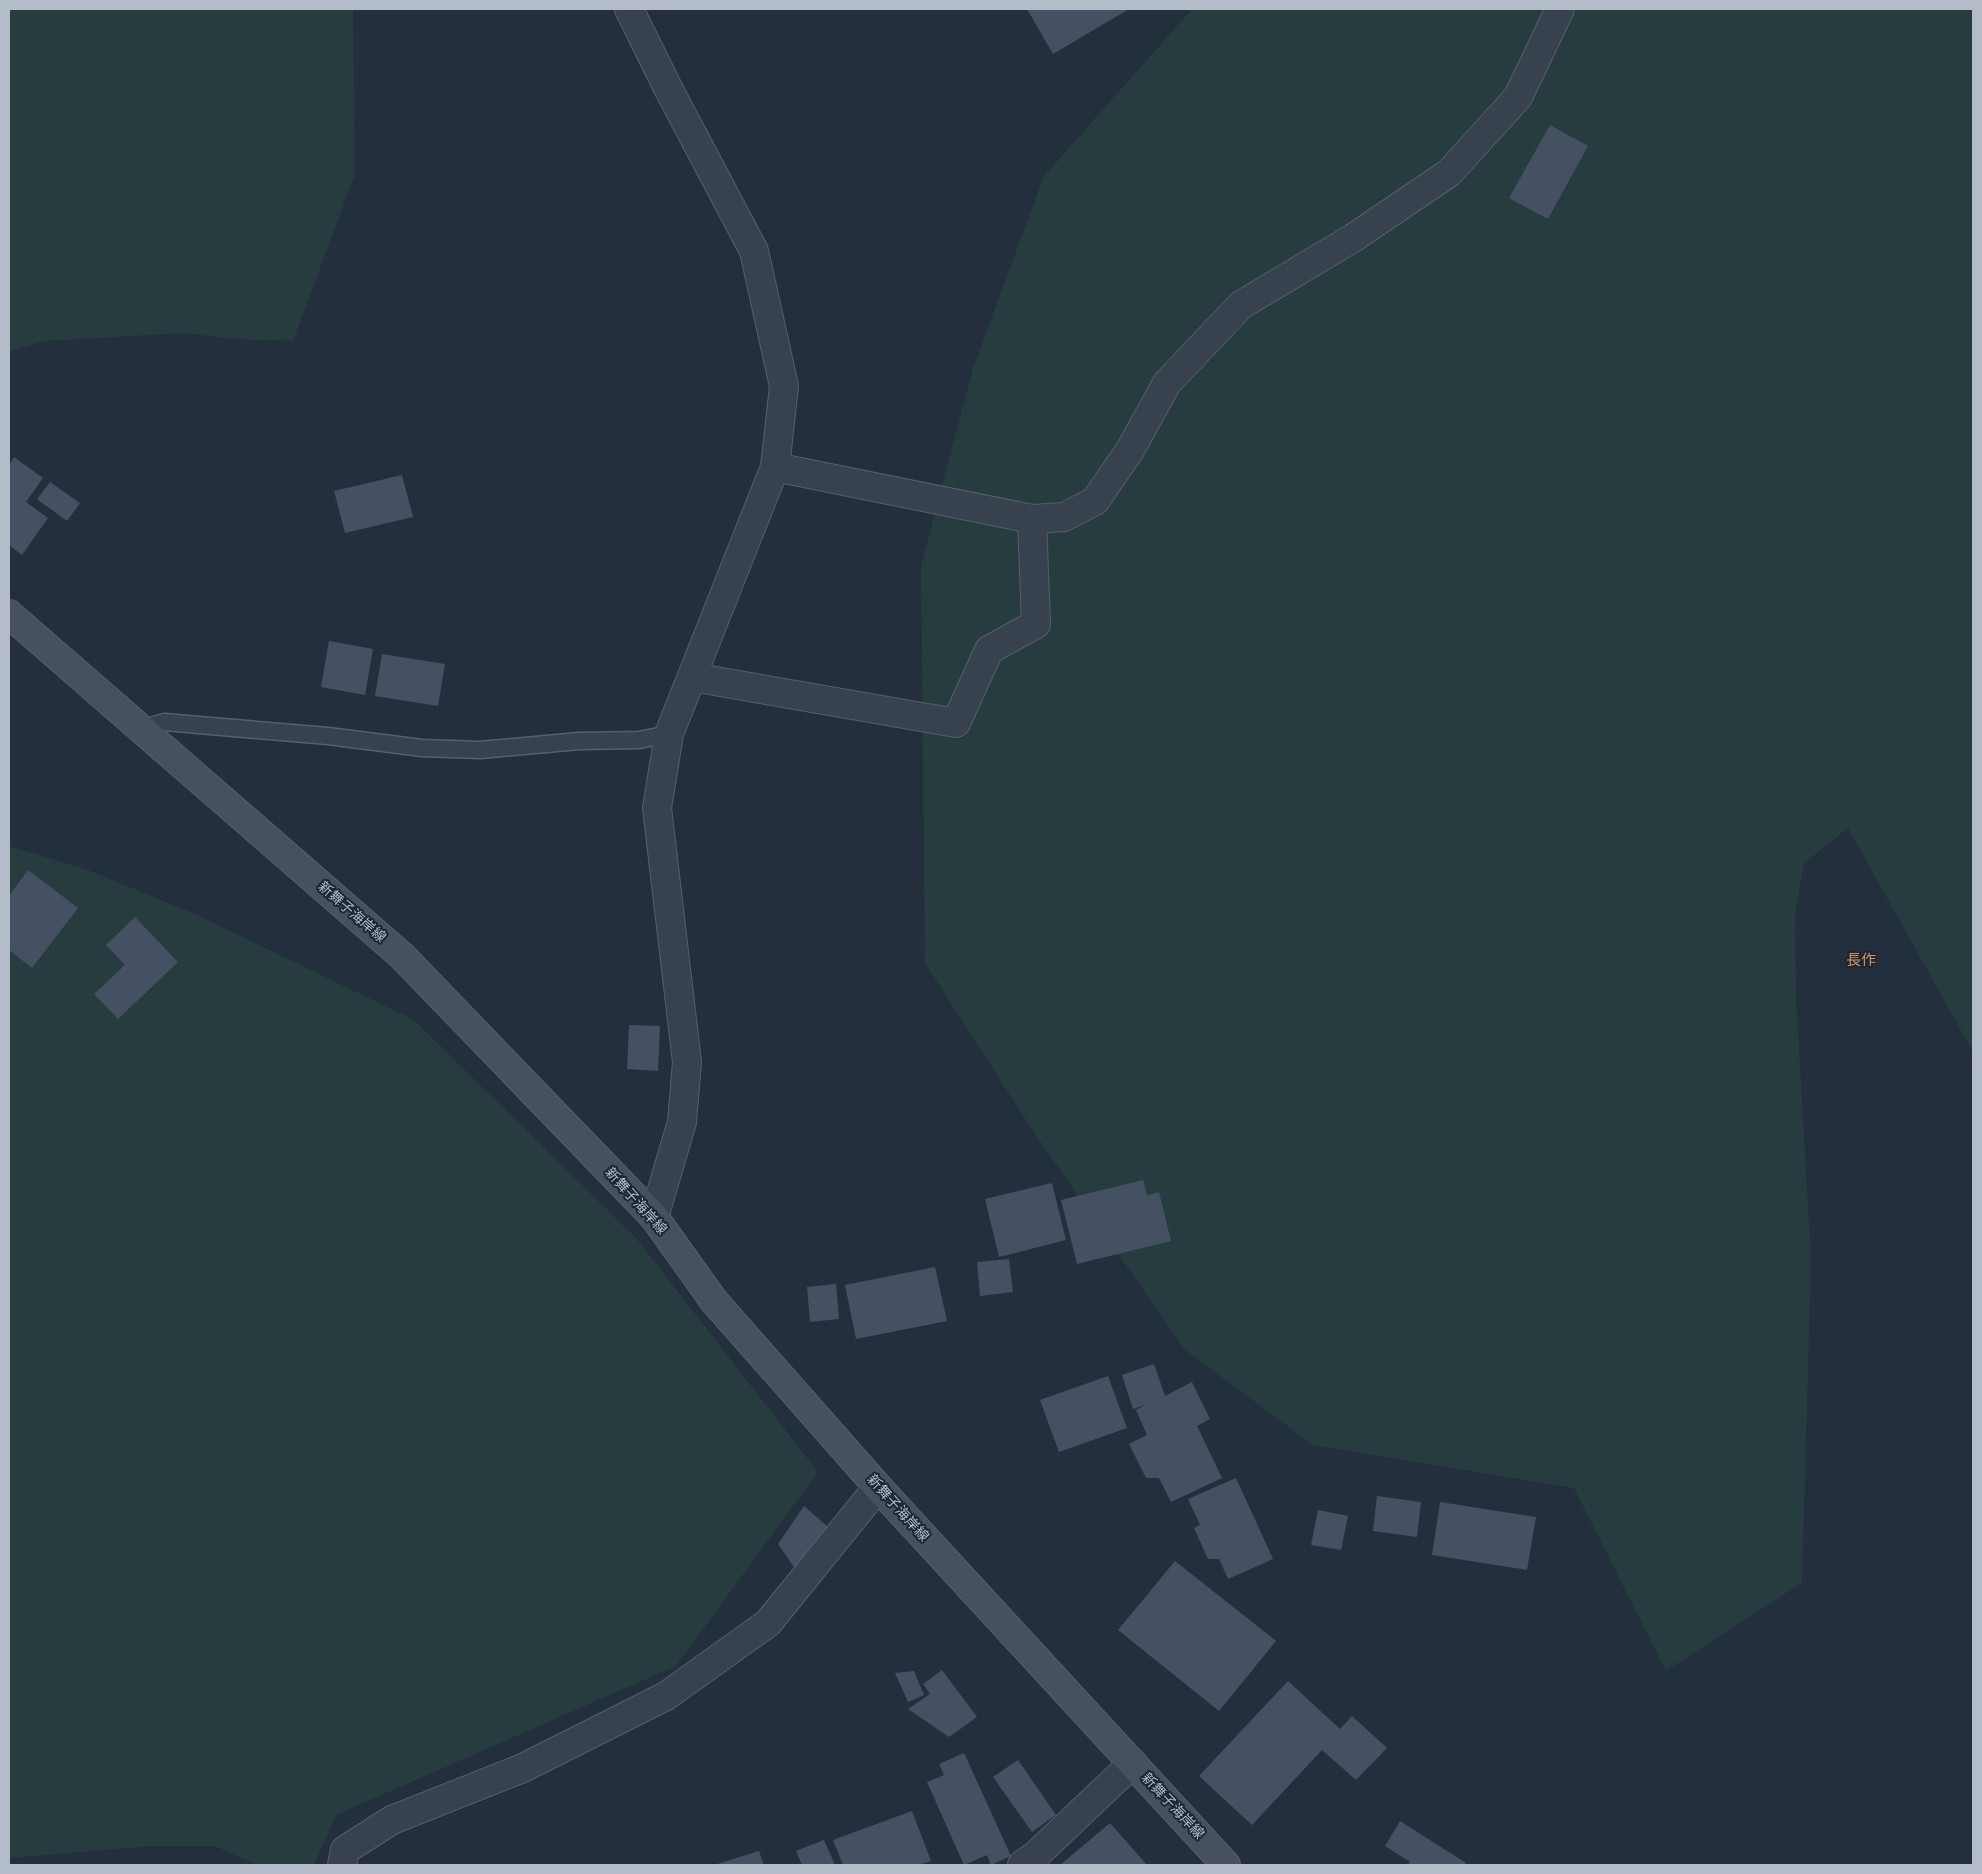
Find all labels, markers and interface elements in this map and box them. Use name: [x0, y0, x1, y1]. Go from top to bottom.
street label: 新舞子海岸線: [315, 878, 389, 946]
district label: 長作: [1846, 951, 1876, 969]
street label: 新舞子海岸線: [602, 1164, 670, 1238]
street label: 新舞子海岸線: [864, 1471, 932, 1545]
street label: 新舞子海岸線: [1138, 1769, 1208, 1843]

